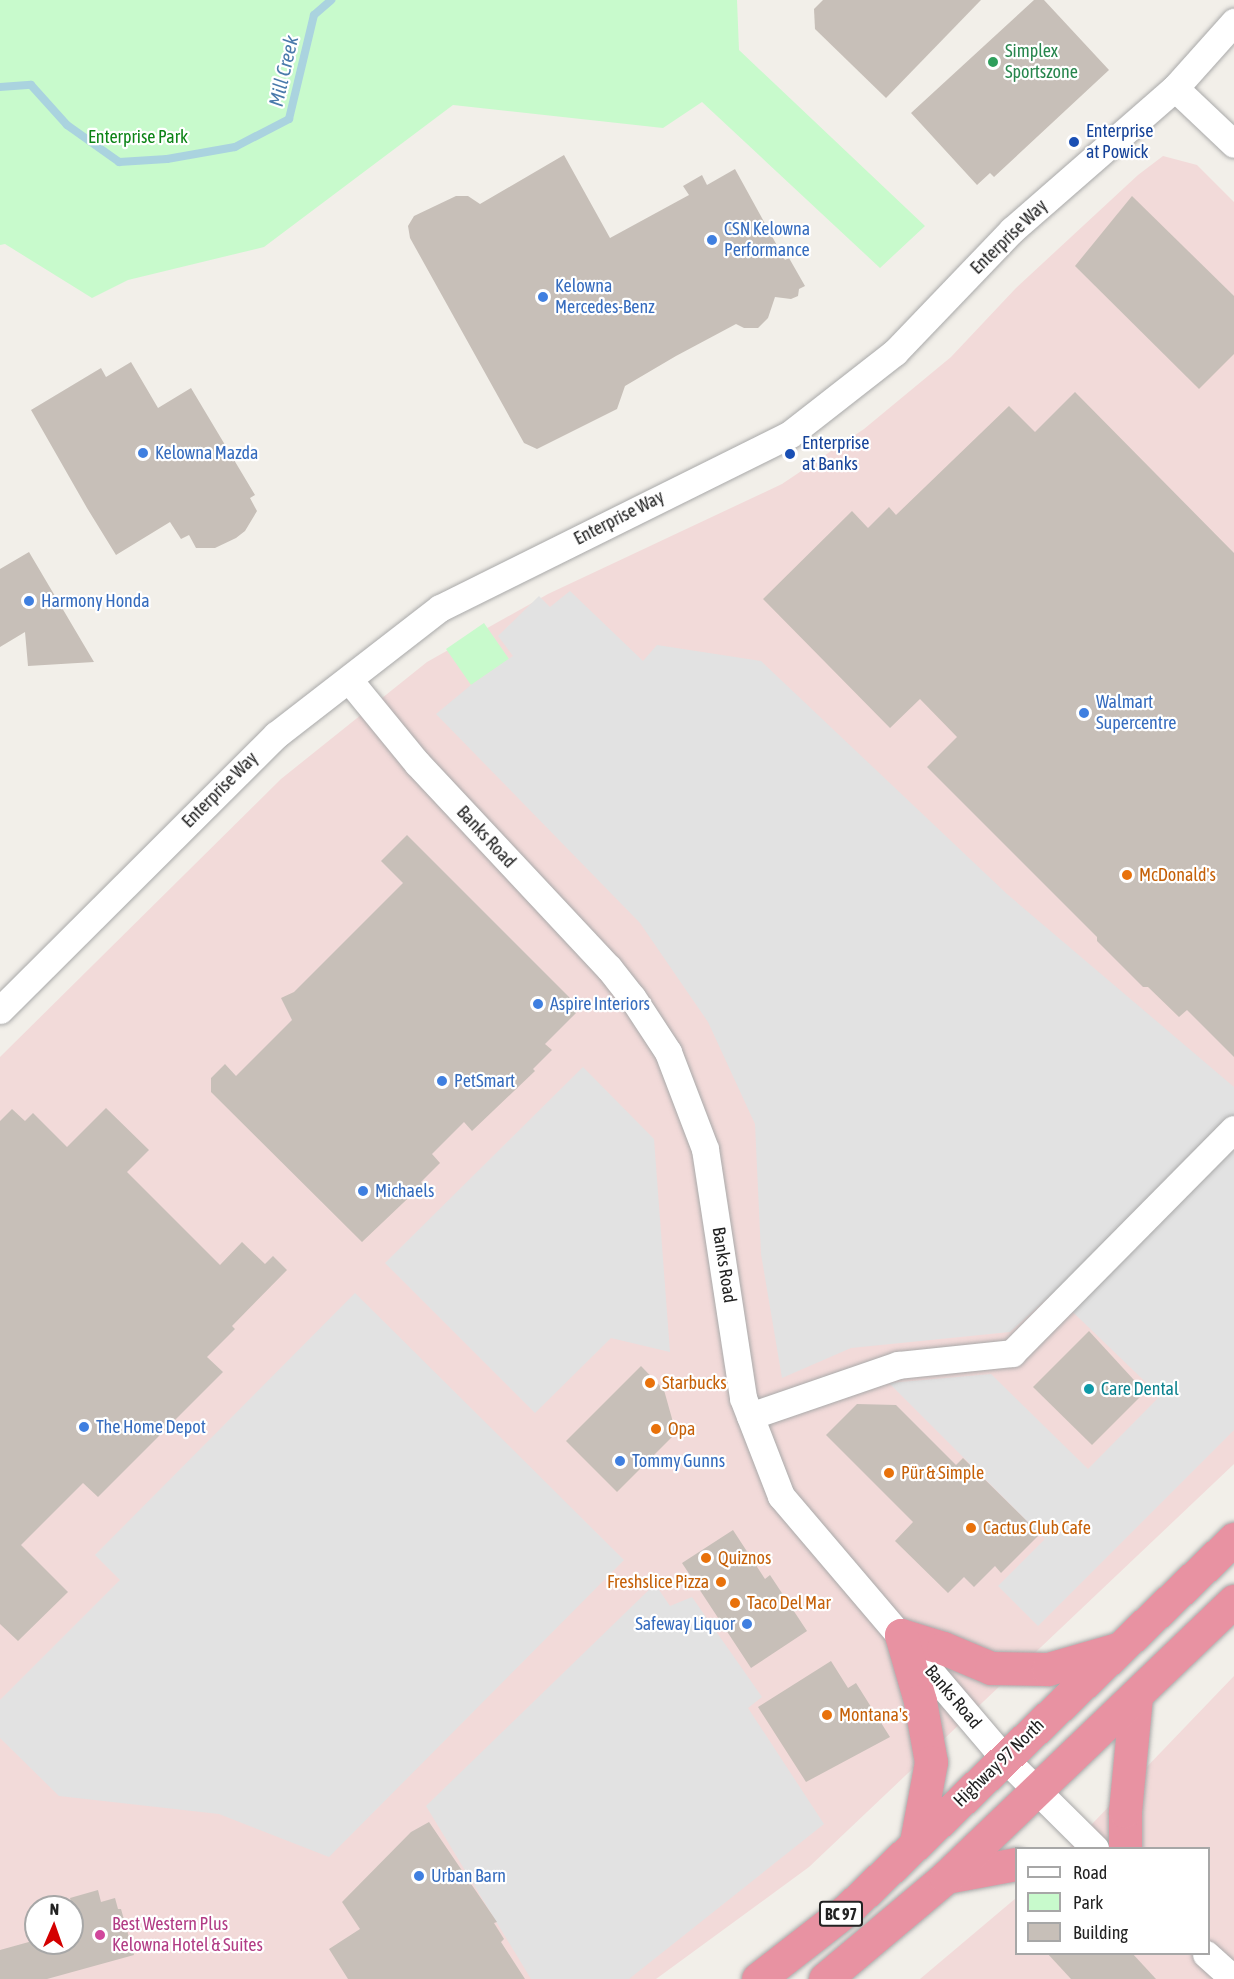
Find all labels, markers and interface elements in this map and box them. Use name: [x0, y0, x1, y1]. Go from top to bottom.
water label: Mill Creek: [263, 33, 303, 109]
place label: Simplex Sportszone: [1005, 41, 1078, 84]
marker: Simplex Sportszone: [986, 55, 1000, 69]
place label: Enterprise at Powick: [1086, 121, 1153, 164]
park label: Enterprise Park: [88, 126, 188, 148]
marker: Enterprise at Powick: [1067, 135, 1081, 149]
street label: Enterprise Way: [966, 195, 1052, 279]
place label: CSN Kelowna Performance: [724, 219, 810, 262]
marker: CSN Kelowna Performance: [705, 233, 719, 247]
place label: Kelowna Mercedes-Benz: [555, 276, 655, 318]
marker: Kelowna Mercedes-Benz: [536, 290, 550, 304]
place label: Enterprise at Banks: [802, 433, 869, 476]
place label: Kelowna Mazda: [155, 442, 258, 464]
marker: Kelowna Mazda: [136, 446, 150, 460]
marker: Enterprise at Banks: [783, 447, 797, 461]
street label: Enterprise Way: [570, 486, 668, 550]
place label: Harmony Honda: [41, 590, 150, 612]
marker: Harmony Honda: [22, 594, 36, 608]
place label: Walmart Supercentre: [1096, 692, 1176, 734]
marker: Walmart Supercentre: [1077, 706, 1091, 720]
street label: Enterprise Way: [178, 748, 262, 832]
street label: Banks Road: [452, 802, 520, 872]
place label: McDonald's: [1139, 864, 1216, 886]
marker: McDonald's: [1120, 868, 1134, 882]
place label: Aspire Interiors: [550, 993, 650, 1015]
marker: Aspire Interiors: [531, 997, 545, 1011]
place label: PetSmart: [454, 1070, 515, 1092]
marker: PetSmart: [435, 1074, 449, 1088]
place label: Michaels: [375, 1180, 434, 1202]
marker: Michaels: [356, 1184, 370, 1198]
street label: Banks Road: [707, 1225, 741, 1305]
place label: Starbucks: [662, 1372, 727, 1394]
marker: Starbucks: [643, 1376, 657, 1390]
place label: Care Dental: [1101, 1378, 1179, 1400]
marker: Care Dental: [1082, 1382, 1096, 1396]
place label: The Home Depot: [96, 1416, 206, 1438]
place label: Opa: [668, 1418, 695, 1440]
marker: The Home Depot: [77, 1420, 91, 1434]
marker: Opa: [649, 1422, 663, 1436]
place label: Tommy Gunns: [632, 1450, 725, 1472]
marker: Tommy Gunns: [613, 1454, 627, 1468]
place label: Pür & Simple: [901, 1462, 984, 1484]
marker: Pür & Simple: [882, 1466, 896, 1480]
place label: Cactus Club Cafe: [983, 1517, 1091, 1539]
marker: Cactus Club Cafe: [964, 1521, 978, 1535]
place label: Quiznos: [718, 1547, 771, 1569]
marker: Quiznos: [699, 1551, 713, 1565]
place label: Freshslice Pizza: [607, 1571, 709, 1593]
marker: Freshslice Pizza: [714, 1575, 728, 1589]
place label: Taco Del Mar: [747, 1592, 831, 1614]
marker: Taco Del Mar: [728, 1596, 742, 1610]
place label: Safeway Liquor: [635, 1613, 735, 1635]
marker: Safeway Liquor: [740, 1617, 754, 1631]
street label: Banks Road: [920, 1661, 986, 1733]
place label: Montana's: [839, 1704, 908, 1726]
marker: Montana's: [820, 1708, 834, 1722]
street label: Highway 97 North: [949, 1714, 1049, 1812]
legend: [1015, 1847, 1210, 1955]
text: Road: [1073, 1862, 1107, 1883]
place label: Urban Barn: [431, 1865, 506, 1887]
marker: Urban Barn: [412, 1869, 426, 1883]
text: Park: [1073, 1892, 1103, 1913]
north arrow: [24, 1895, 84, 1955]
text: N: [50, 1900, 60, 1918]
road number: BC 97: [818, 1901, 864, 1927]
place label: Best Western Plus Kelowna Hotel & Suites: [112, 1914, 263, 1956]
text: Building: [1073, 1922, 1128, 1943]
marker: Best Western Plus Kelowna Hotel & Suites: [93, 1928, 107, 1942]

